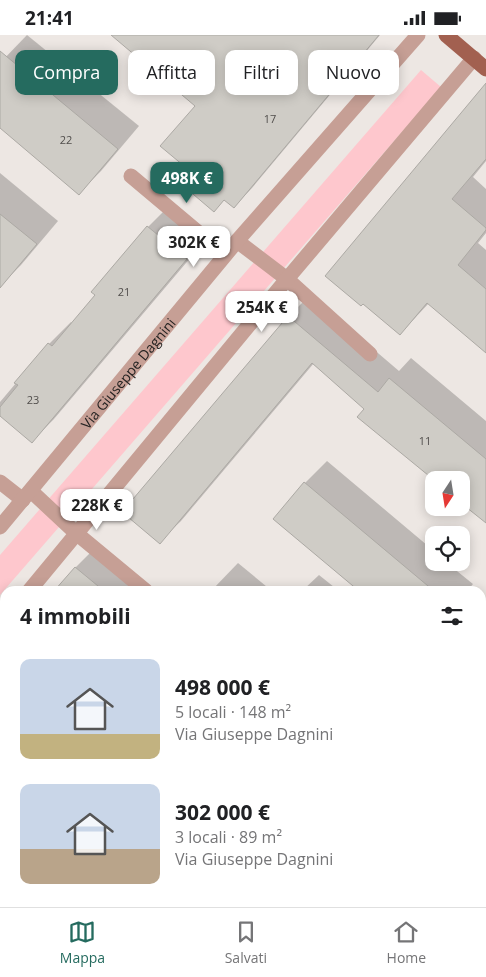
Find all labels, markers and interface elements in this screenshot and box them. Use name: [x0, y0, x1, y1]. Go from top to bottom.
text: 21:41: [25, 5, 74, 31]
chip: Compra: [15, 50, 118, 95]
chip: Affitta: [128, 50, 215, 95]
chip: Filtri: [225, 50, 298, 95]
chip: Nuovo: [308, 50, 399, 95]
house number: 17: [264, 111, 276, 126]
house number: 22: [60, 132, 72, 147]
pin: 498K €: [146, 161, 228, 204]
text: 498K €: [161, 167, 213, 189]
pin: 302K €: [153, 225, 235, 268]
text: 302K €: [168, 231, 220, 253]
house number: 21: [118, 284, 130, 299]
pin: 254K €: [221, 291, 303, 333]
text: 254K €: [236, 296, 288, 318]
street label: Via Giuseppe Dagnini: [76, 314, 179, 432]
house number: 23: [27, 392, 39, 407]
house number: 11: [419, 433, 431, 448]
north arrow: [425, 471, 470, 516]
map controls: [425, 471, 470, 571]
pin: 228K €: [56, 489, 138, 531]
text: 228K €: [71, 494, 123, 516]
button: locate: [425, 526, 470, 571]
text: 4 immobili: [20, 602, 131, 630]
icon: filters: [438, 602, 466, 630]
text: 498 000 €: [175, 673, 270, 701]
icon: home: [60, 679, 120, 739]
text: 5 locali · 148 m²: [175, 701, 291, 723]
text: Via Giuseppe Dagnini: [175, 723, 333, 745]
text: 302 000 €: [175, 798, 270, 826]
icon: home: [60, 804, 120, 864]
text: 3 locali · 89 m²: [175, 826, 282, 848]
text: Via Giuseppe Dagnini: [175, 848, 333, 870]
tab: Mappa: [60, 918, 105, 967]
tab: Salvati: [225, 918, 267, 967]
tab: Home: [387, 918, 426, 967]

